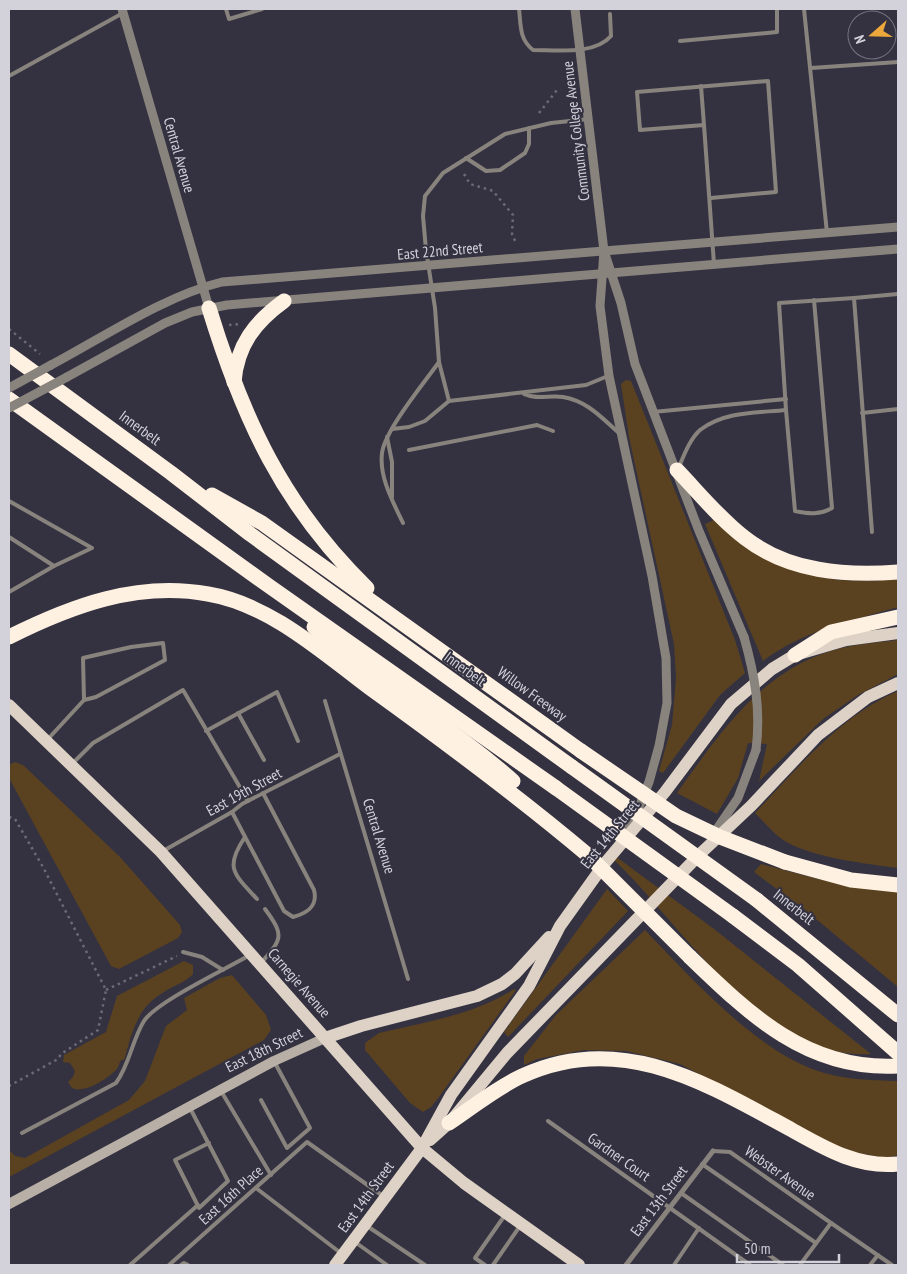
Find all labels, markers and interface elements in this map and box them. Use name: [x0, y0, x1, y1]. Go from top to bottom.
north arrow: [847, 10, 897, 60]
text: N: [850, 33, 870, 46]
street label: Community College Avenue: [558, 60, 594, 202]
street label: Central Avenue: [160, 115, 199, 195]
street label: East 22nd Street: [396, 237, 483, 264]
street label: Innerbelt: [116, 406, 165, 449]
street label: Innerbelt: [441, 647, 490, 690]
street label: Willow Freeway: [494, 662, 571, 725]
street label: East 19th Street: [203, 763, 285, 820]
street label: East 14th Street: [576, 795, 643, 872]
street label: Central Avenue: [359, 796, 400, 876]
street label: Innerbelt: [770, 885, 819, 929]
street label: Carnegie Avenue: [264, 944, 335, 1021]
street label: East 18th Street: [222, 1023, 305, 1076]
street label: Gardner Court: [584, 1128, 654, 1185]
street label: Webster Avenue: [741, 1141, 819, 1204]
street label: East 14th Street: [333, 1157, 398, 1236]
street label: East 16th Place: [195, 1161, 267, 1228]
street label: East 13th Street: [626, 1162, 691, 1240]
scale bar: [737, 1232, 840, 1264]
text: 50 m: [744, 1239, 770, 1258]

